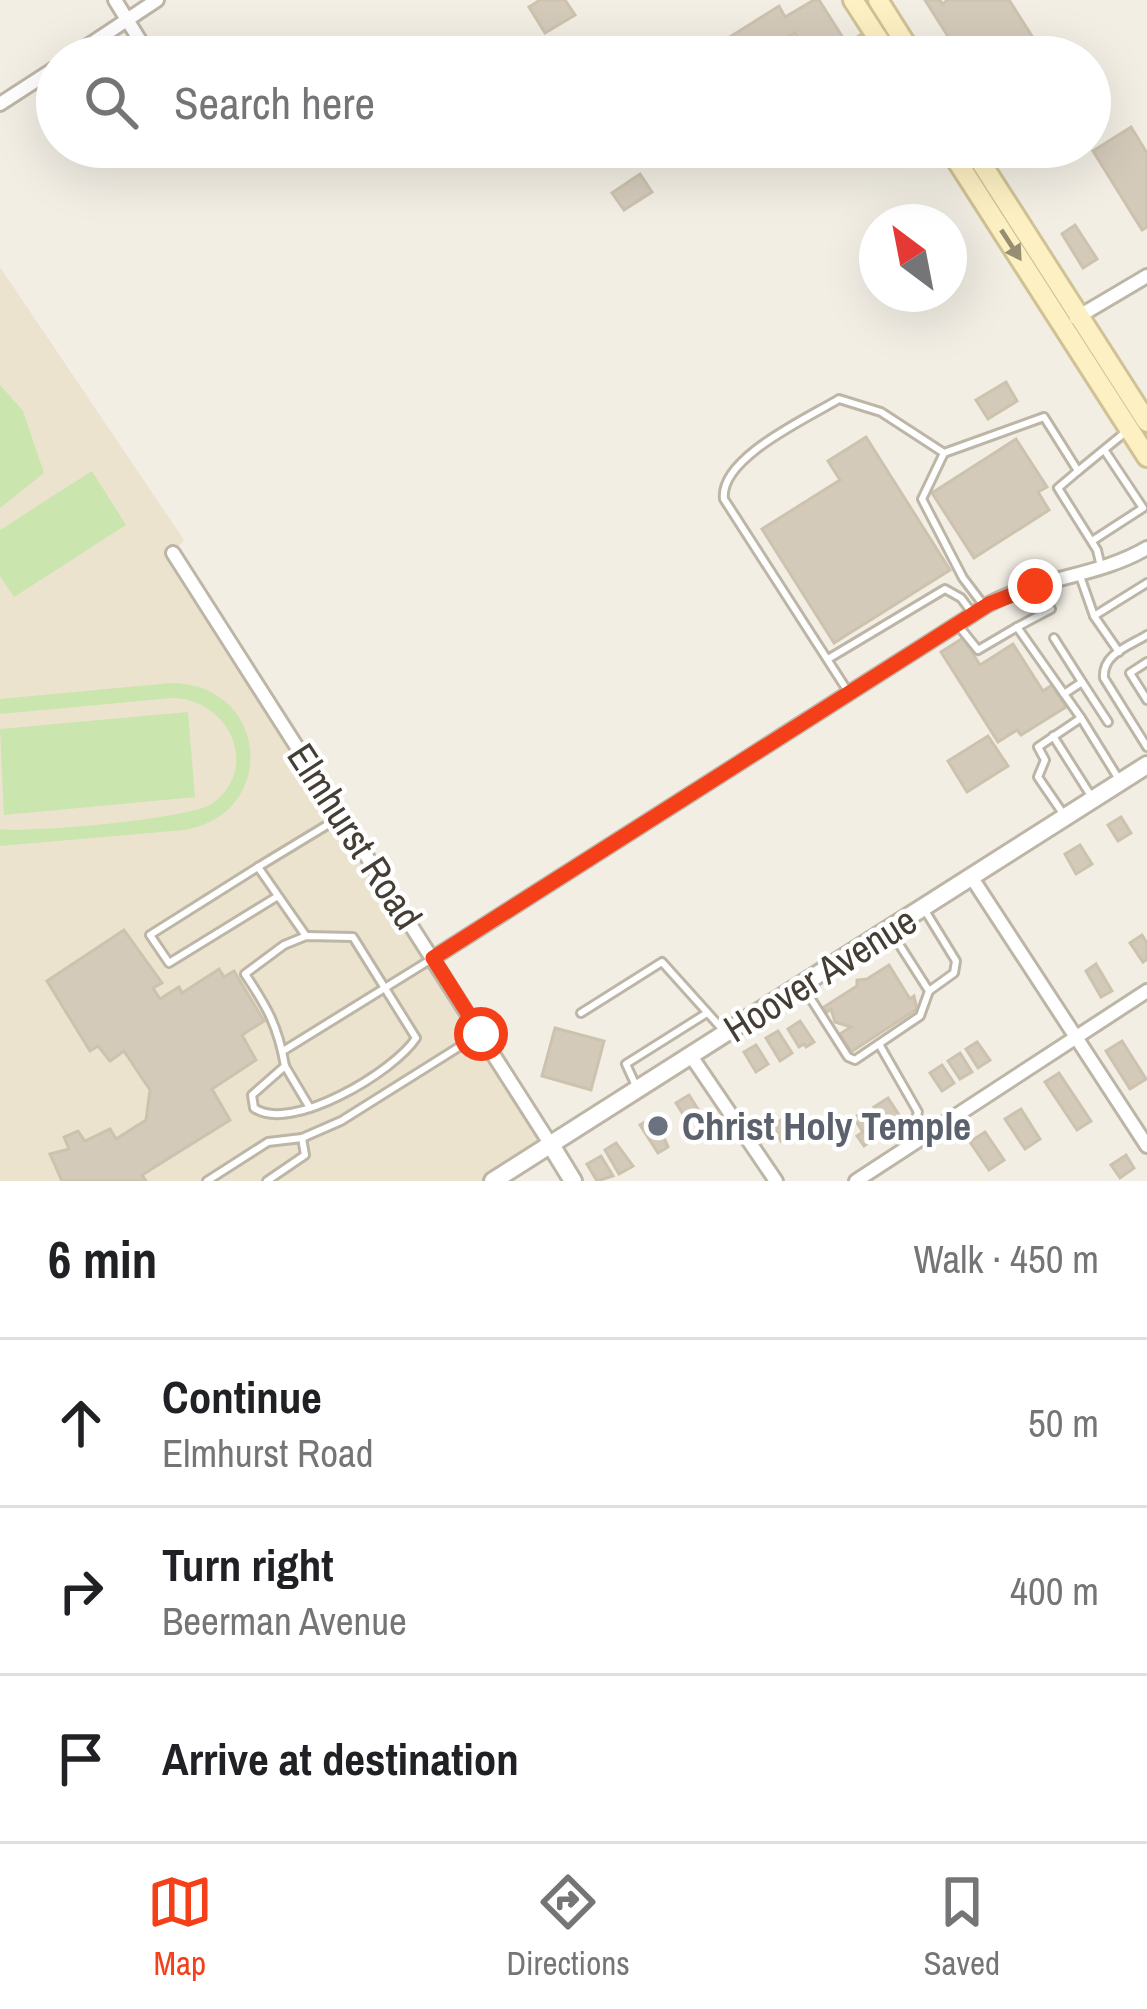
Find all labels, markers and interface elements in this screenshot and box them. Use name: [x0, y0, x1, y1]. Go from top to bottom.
search box: [36, 36, 1111, 168]
icon: search: [78, 69, 144, 135]
text: Search here: [174, 72, 375, 133]
north arrow: [859, 204, 967, 312]
one-way arrow: [999, 229, 1021, 262]
route end: [1008, 559, 1062, 613]
street label: Elmhurst Road: [276, 733, 434, 939]
street label: Hoover Avenue: [714, 894, 926, 1054]
route start: [454, 1007, 508, 1061]
place label: Christ Holy Temple: [682, 1100, 971, 1152]
marker: Christ Holy Temple: [645, 1113, 671, 1139]
text: 6 min: [48, 1225, 157, 1294]
text: Walk · 450 m: [914, 1233, 1099, 1285]
text: Continue: [162, 1366, 322, 1427]
icon: ahead: [48, 1390, 114, 1456]
text: 50 m: [1028, 1397, 1099, 1449]
text: Elmhurst Road: [162, 1427, 374, 1479]
text: Turn right: [162, 1534, 334, 1595]
icon: right: [48, 1558, 114, 1624]
text: 400 m: [1010, 1565, 1099, 1617]
text: Beerman Avenue: [162, 1595, 407, 1647]
icon: arrive: [48, 1726, 114, 1792]
text: Arrive at destination: [162, 1728, 519, 1789]
tab: Map: [147, 1869, 213, 1985]
tab: Directions: [506, 1869, 630, 1985]
tab: Saved: [923, 1869, 1000, 1985]

